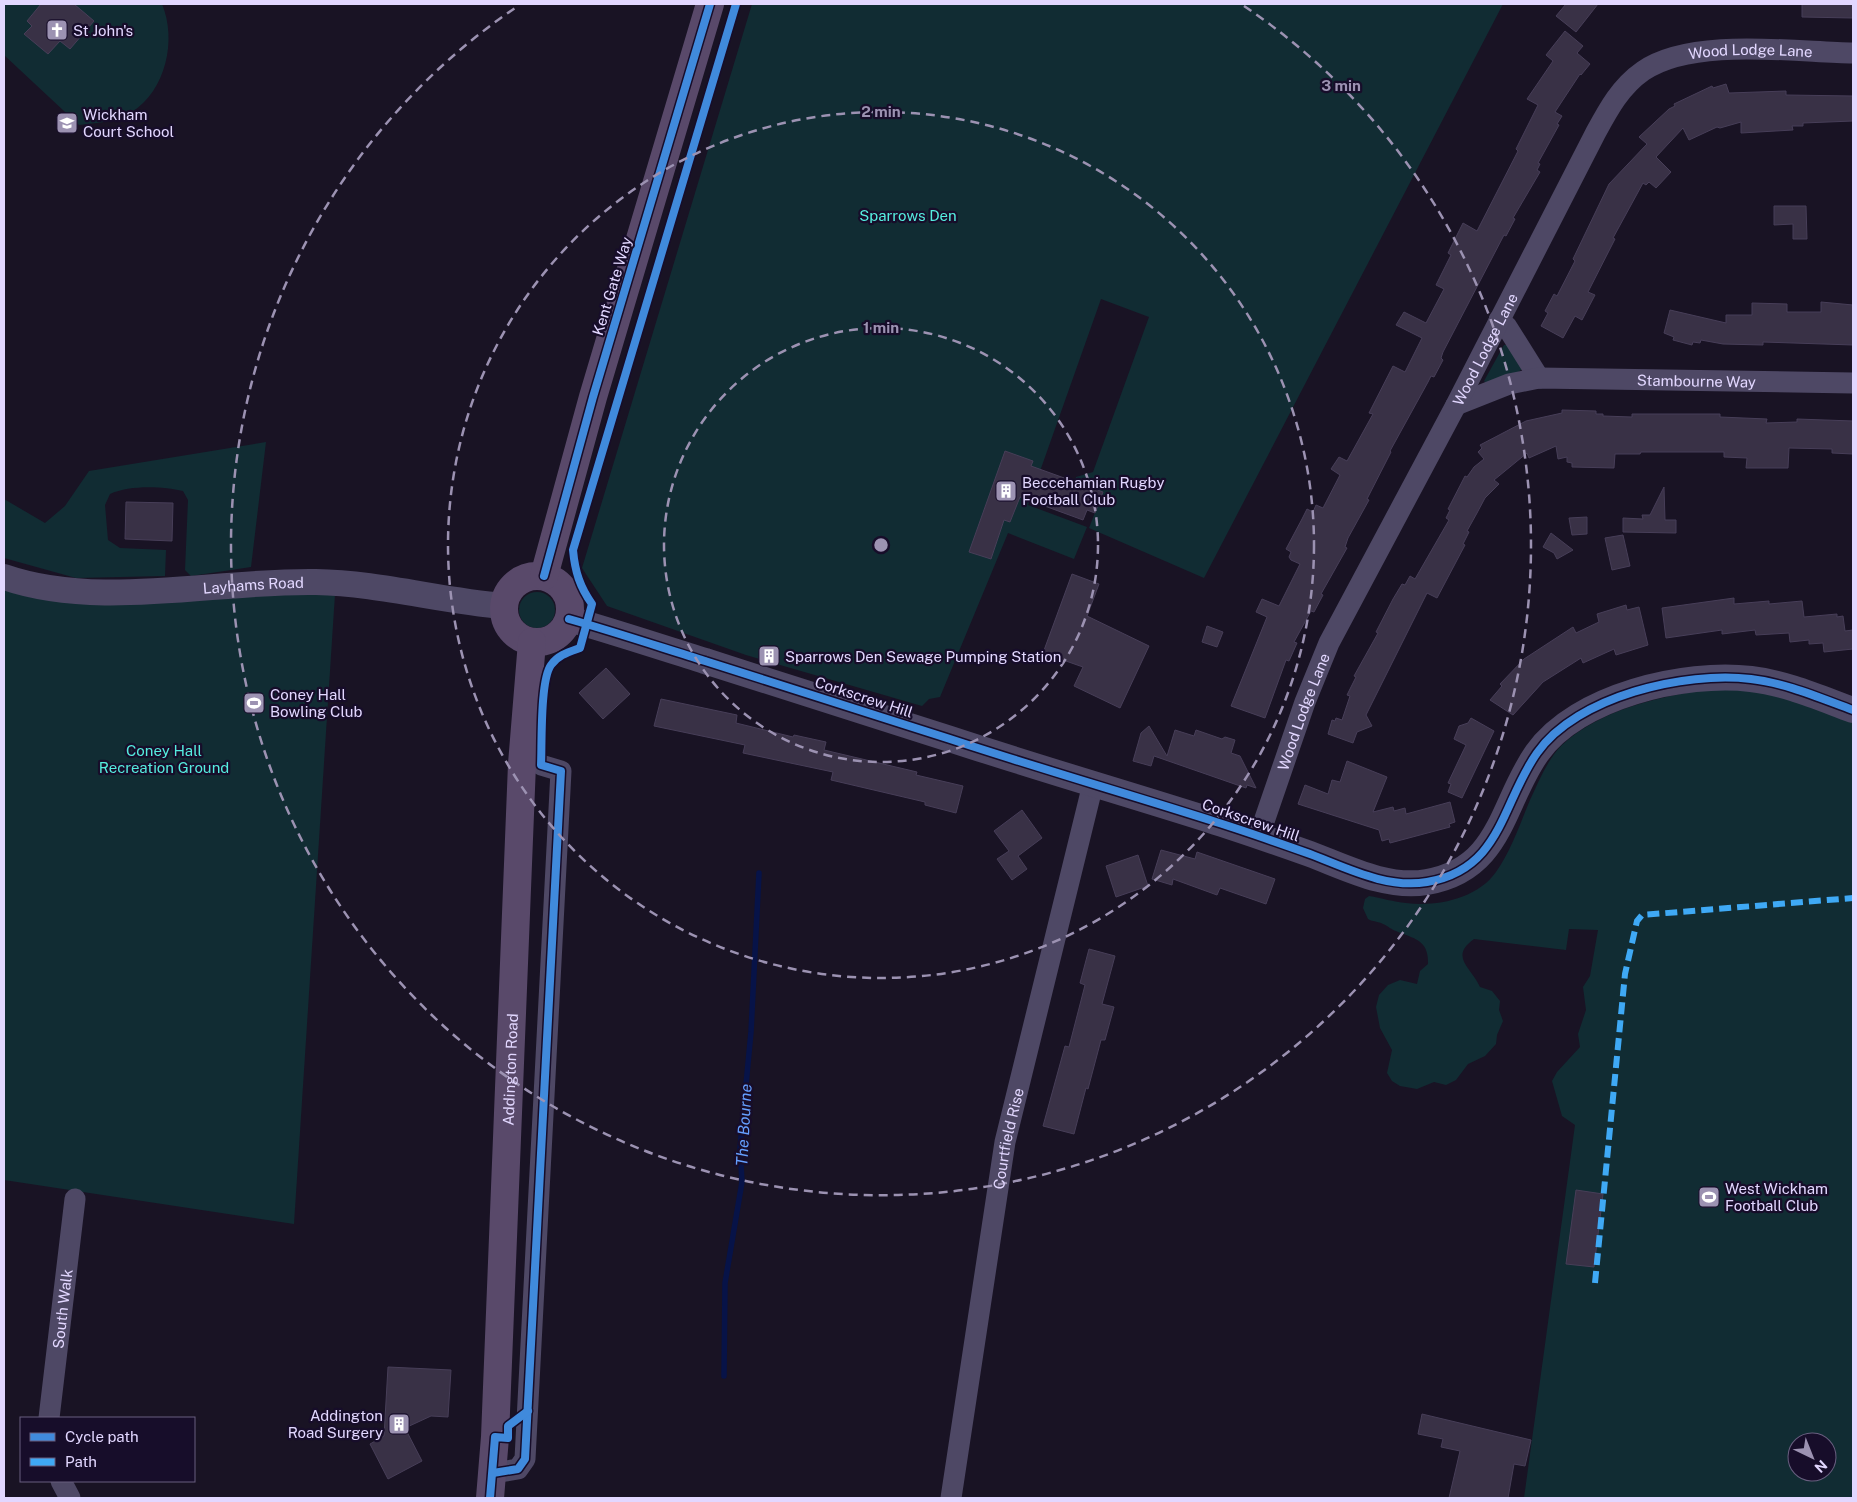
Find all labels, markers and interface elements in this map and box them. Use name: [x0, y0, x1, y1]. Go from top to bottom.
church icon: St John's: [45, 18, 69, 42]
place label: St John's: [73, 22, 133, 39]
street label: Wood Lodge Lane: [1687, 40, 1813, 62]
text: 3 min: [1321, 77, 1361, 94]
text: 2 min: [861, 103, 901, 120]
place label: Wickham Court School: [83, 106, 174, 140]
school or university icon: Wickham Court School: [55, 111, 79, 135]
park label: Sparrows Den: [859, 207, 957, 224]
street label: Kent Gate Way: [589, 235, 635, 337]
street label: Wood Lodge Lane: [1449, 290, 1521, 408]
text: 1 min: [863, 319, 899, 336]
street label: Stambourne Way: [1637, 371, 1756, 390]
place label: Beccehamian Rugby Football Club: [1022, 474, 1164, 508]
building icon: Beccehamian Rugby Football Club: [994, 479, 1018, 503]
centre of rings: [872, 536, 890, 554]
street label: Layhams Road: [202, 573, 304, 596]
building icon: Sparrows Den Sewage Pumping Station: [757, 644, 781, 668]
place label: Sparrows Den Sewage Pumping Station: [785, 648, 1061, 665]
street label: Wood Lodge Lane: [1274, 650, 1333, 773]
street label: Corkscrew Hill: [813, 673, 915, 721]
place label: Coney Hall Bowling Club: [270, 686, 363, 720]
sports icon: Coney Hall Bowling Club: [242, 691, 266, 715]
park label: Coney Hall Recreation Ground: [99, 742, 229, 776]
street label: Corkscrew Hill: [1200, 795, 1302, 845]
street label: Addington Road: [499, 1013, 520, 1126]
water label: The Bourne: [732, 1083, 756, 1167]
street label: Courtfield Rise: [989, 1086, 1027, 1190]
place label: West Wickham Football Club: [1725, 1180, 1828, 1214]
sports icon: West Wickham Football Club: [1697, 1185, 1721, 1209]
street label: South Walk: [49, 1268, 75, 1349]
place label: Addington Road Surgery: [288, 1407, 383, 1441]
building icon: Addington Road Surgery: [387, 1412, 411, 1436]
legend: [20, 1417, 195, 1482]
text: Cycle path: [65, 1428, 139, 1445]
north arrow: [1787, 1432, 1837, 1482]
text: Path: [65, 1453, 97, 1470]
text: N: [1811, 1457, 1830, 1476]

